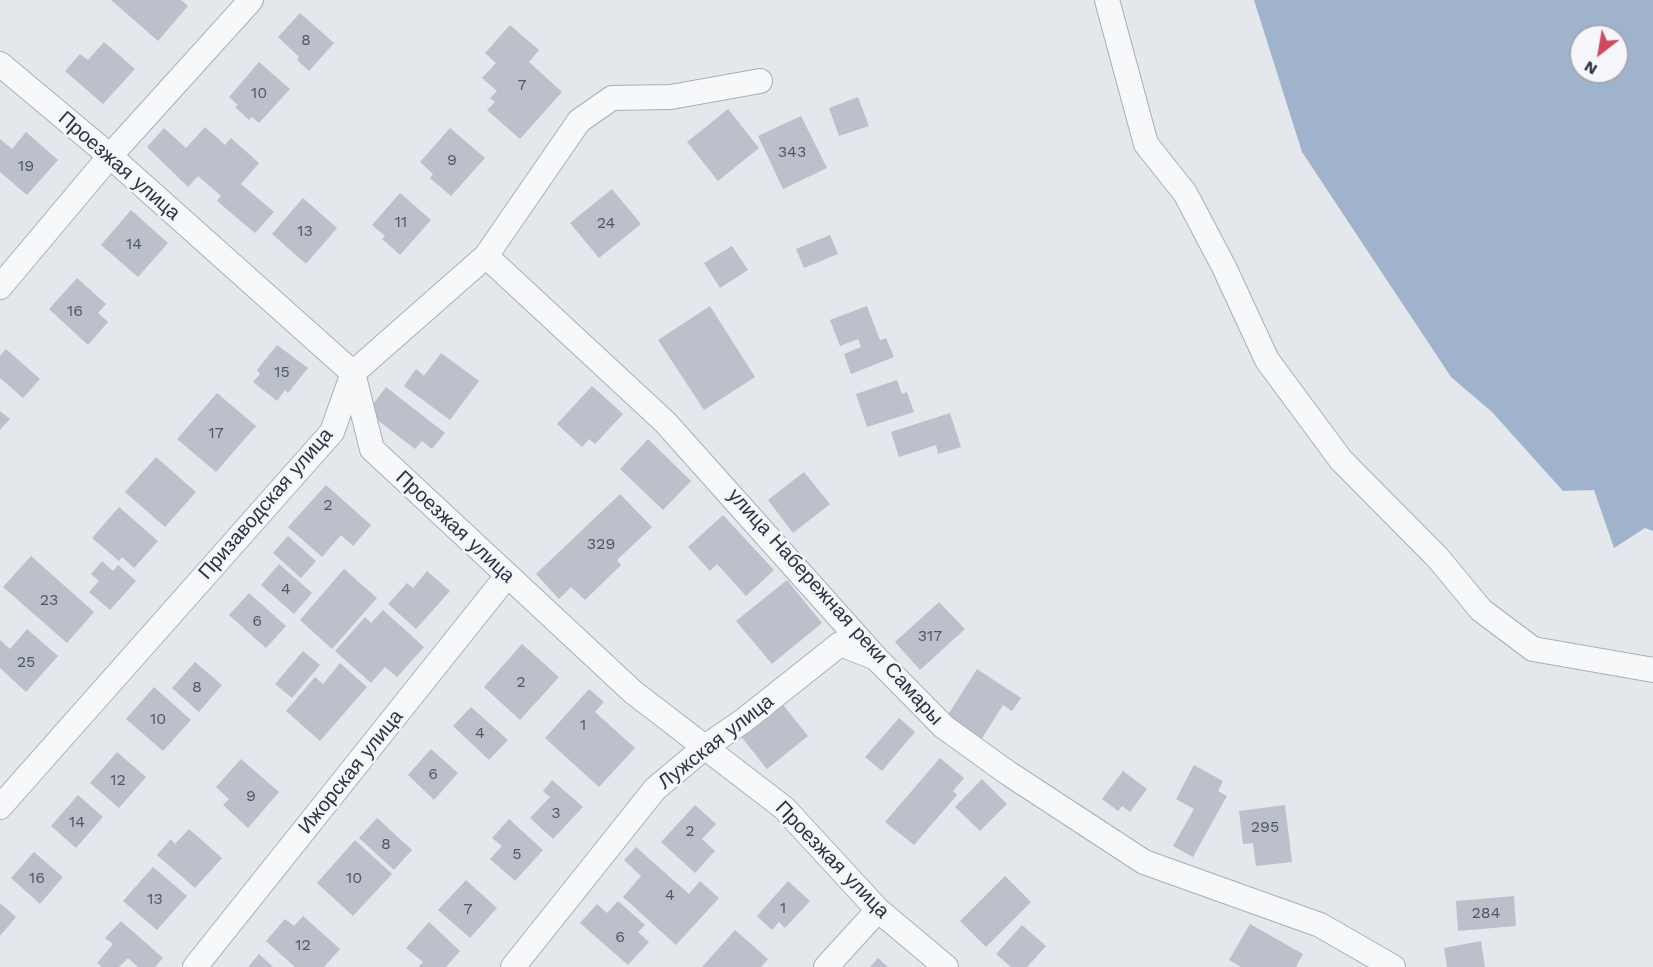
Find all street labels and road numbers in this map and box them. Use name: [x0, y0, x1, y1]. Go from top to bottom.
street label: Проезжая улица: [53, 107, 185, 225]
street label: Призаводская улица: [194, 423, 338, 585]
street label: Проезжая улица: [391, 466, 519, 588]
street label: улица Набережная реки Самары: [722, 484, 948, 730]
street label: Лужская улица: [653, 689, 779, 795]
street label: Ижорская улица: [294, 705, 408, 839]
street label: Проезжая улица: [770, 796, 894, 924]

